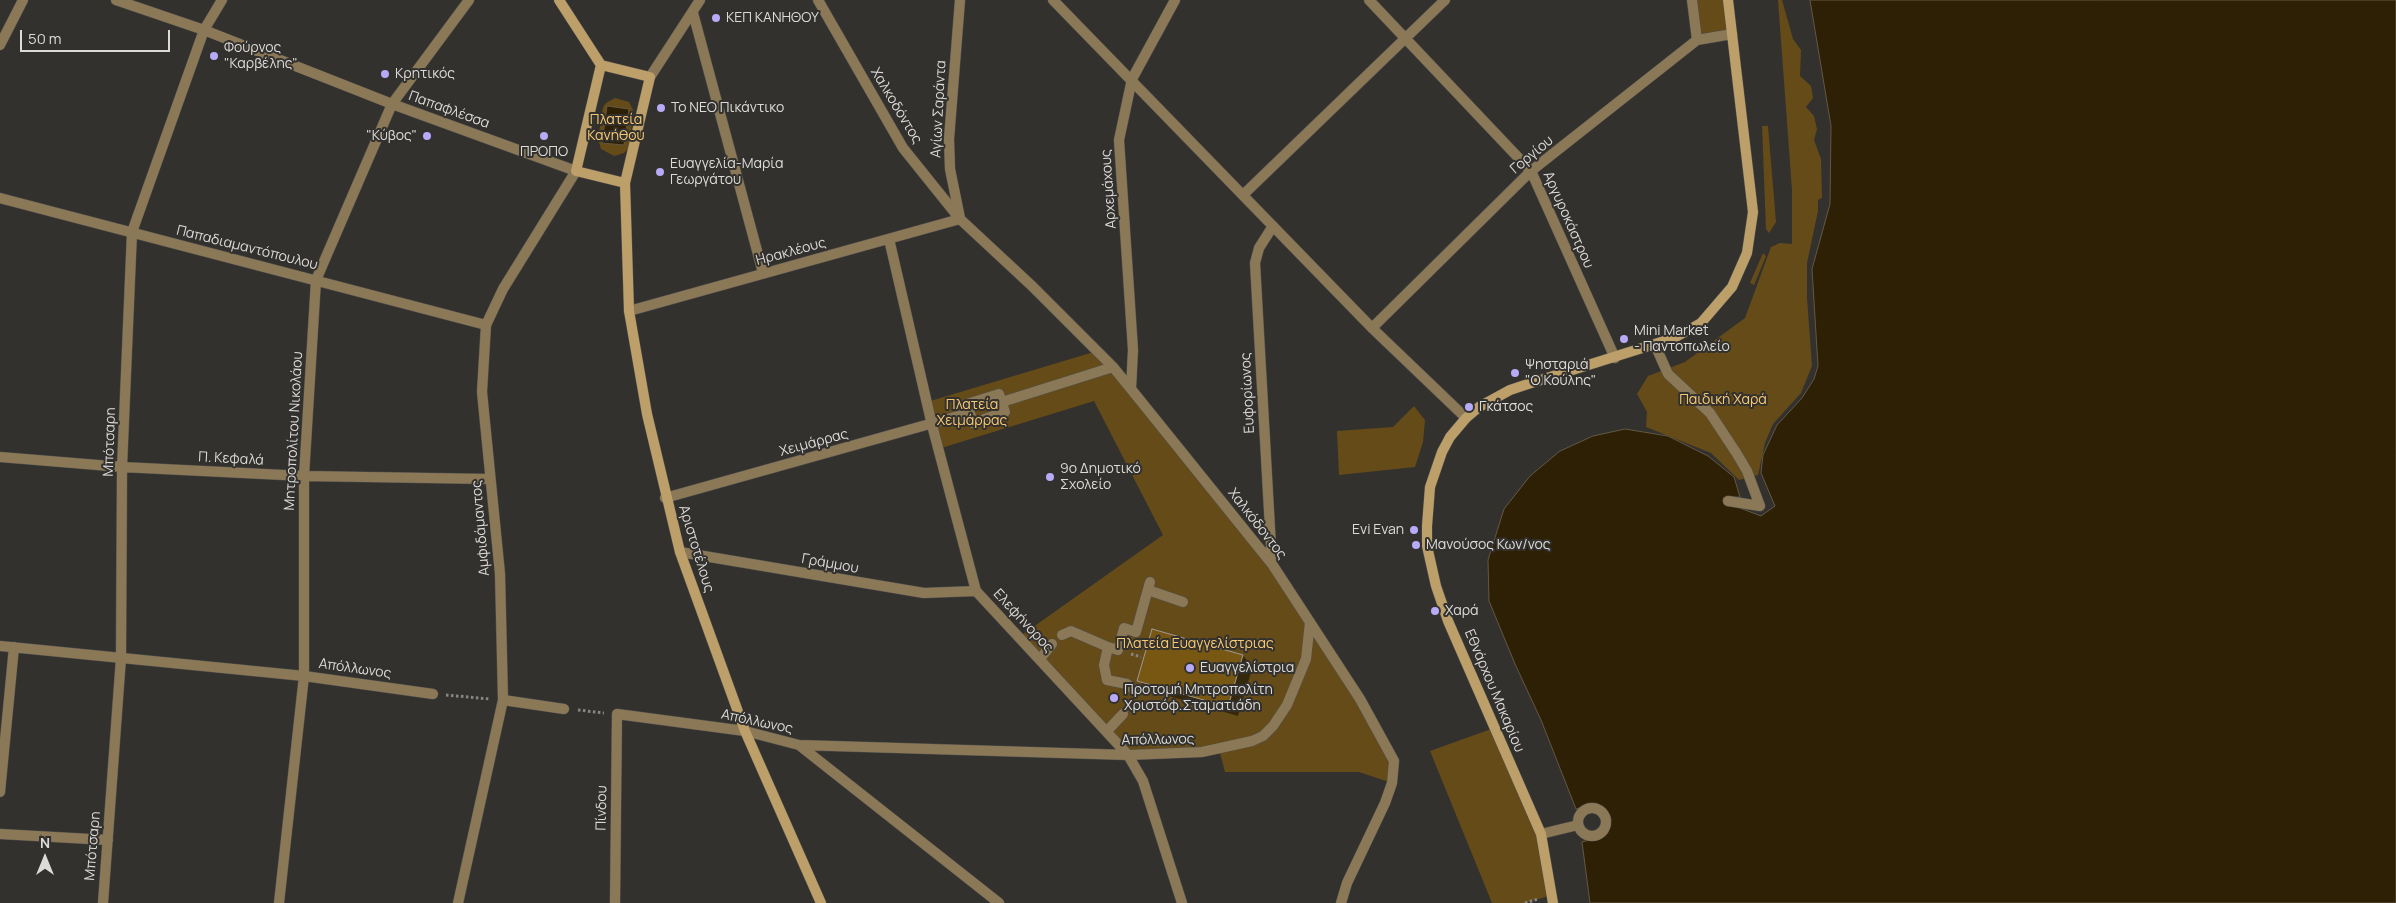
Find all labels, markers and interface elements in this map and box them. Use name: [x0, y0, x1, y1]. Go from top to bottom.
place label: ΚΕΠ ΚΑΝΗΘΟΥ: [726, 10, 819, 26]
marker: ΚΕΠ ΚΑΝΗΘΟΥ: [710, 12, 722, 24]
scale bar: [22, 20, 172, 52]
text: 50 m: [28, 28, 62, 49]
place label: Φούρνος "Καρβέλης": [224, 40, 298, 72]
marker: Φούρνος "Καρβέλης": [208, 50, 220, 62]
street label: Αγίων Σαράντα: [928, 60, 950, 158]
street label: Χαλκοδόντος: [867, 65, 925, 147]
place label: Κρητικός: [395, 66, 455, 82]
marker: Κρητικός: [379, 68, 391, 80]
street label: Παπαφλέσσα: [406, 88, 492, 132]
place label: Το ΝΕΟ Πικάντικο: [671, 100, 784, 116]
marker: Το ΝΕΟ Πικάντικο: [655, 102, 667, 114]
park label: Πλατεία Κανήθου: [587, 112, 645, 144]
place label: "Κύβος": [366, 128, 417, 144]
marker: "Κύβος": [421, 130, 433, 142]
marker: ΠΡΟΠΟ: [538, 130, 550, 142]
street label: Γοργίου: [1507, 132, 1557, 178]
place label: ΠΡΟΠΟ: [520, 144, 568, 160]
street label: Αρχεμάχους: [1098, 149, 1120, 229]
place label: Ευαγγελία-Μαρία Γεωργάτου: [670, 156, 783, 188]
marker: Ευαγγελία-Μαρία Γεωργάτου: [654, 166, 666, 178]
street label: Αργυροκάστρου: [1539, 169, 1597, 271]
street label: Παπαδιαμαντόπουλου: [175, 222, 319, 274]
street label: Ηρακλέους: [754, 235, 828, 269]
place label: Mini Market - Παντοπωλείο: [1634, 323, 1730, 356]
marker: Mini Market - Παντοπωλείο: [1618, 333, 1630, 345]
street label: Μητροπολίτου Νικολάου: [281, 351, 307, 511]
street label: Ευφορίωνος: [1237, 352, 1259, 434]
place label: Ψησταριά "Ο Κούλης": [1525, 357, 1596, 390]
marker: Ψησταριά "Ο Κούλης": [1509, 367, 1521, 379]
park label: Παιδική Χαρά: [1679, 392, 1767, 408]
park label: Πλατεία Χειμάρρας: [937, 397, 1007, 430]
place label: Γκάτσος: [1479, 399, 1533, 415]
marker: Γκάτσος: [1463, 401, 1475, 413]
street label: Μπότσαρη: [100, 407, 120, 477]
street label: Χειμάρρας: [778, 426, 850, 460]
street label: Π. Κεφαλά: [198, 449, 264, 469]
place label: 9ο Δημοτικό Σχολείο: [1060, 461, 1141, 494]
marker: 9ο Δημοτικό Σχολείο: [1044, 471, 1056, 483]
street label: Αμφιδάμαντος: [468, 479, 494, 577]
street label: Χαλκόδοντος: [1224, 485, 1290, 563]
street label: Αριστοτέλους: [675, 503, 717, 595]
place label: Evi Evan: [1352, 522, 1404, 538]
marker: Evi Evan: [1408, 524, 1420, 536]
place label: Μανούσος Κων/νος: [1426, 537, 1551, 553]
marker: Μανούσος Κων/νος: [1410, 539, 1422, 551]
street label: Γράμμου: [800, 551, 860, 577]
street label: Ελεφήνορος: [989, 586, 1057, 656]
place label: Χαρά: [1445, 603, 1479, 619]
marker: Χαρά: [1429, 605, 1441, 617]
street label: Εθνάρχου Μακαρίου: [1460, 627, 1528, 755]
park label: Πλατεία Ευαγγελίστριας: [1116, 636, 1274, 652]
street label: Απόλλωνος: [318, 656, 392, 682]
place label: Ευαγγελίστρια: [1200, 660, 1294, 676]
marker: Ευαγγελίστρια: [1184, 662, 1196, 674]
place label: Προτομή Μητροπολίτη Χριστόφ.Σταματιάδη: [1124, 682, 1273, 714]
marker: Προτομή Μητροπολίτη Χριστόφ.Σταματιάδη: [1108, 692, 1120, 704]
street label: Απόλλωνος: [720, 706, 794, 738]
street label: Απόλλωνος: [1121, 731, 1195, 749]
street label: Πίνδου: [593, 785, 611, 831]
street label: Μπότσαρη: [82, 811, 104, 881]
north arrow: [20, 833, 70, 883]
text: N: [40, 833, 50, 852]

